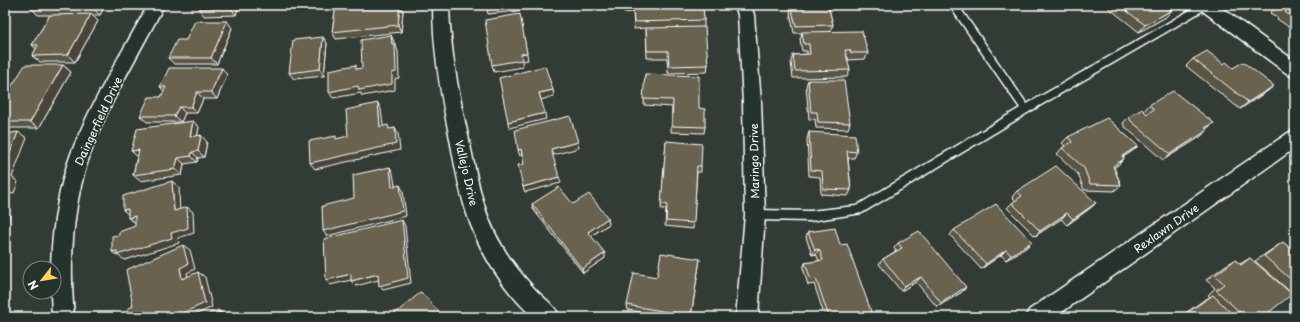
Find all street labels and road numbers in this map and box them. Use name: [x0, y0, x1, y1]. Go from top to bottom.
street label: Daingerfield Drive: [70, 74, 126, 168]
street label: Maringo Drive: [745, 123, 763, 199]
street label: Vallejo Drive: [451, 138, 483, 208]
street label: Rexlawn Drive: [1130, 199, 1202, 257]

